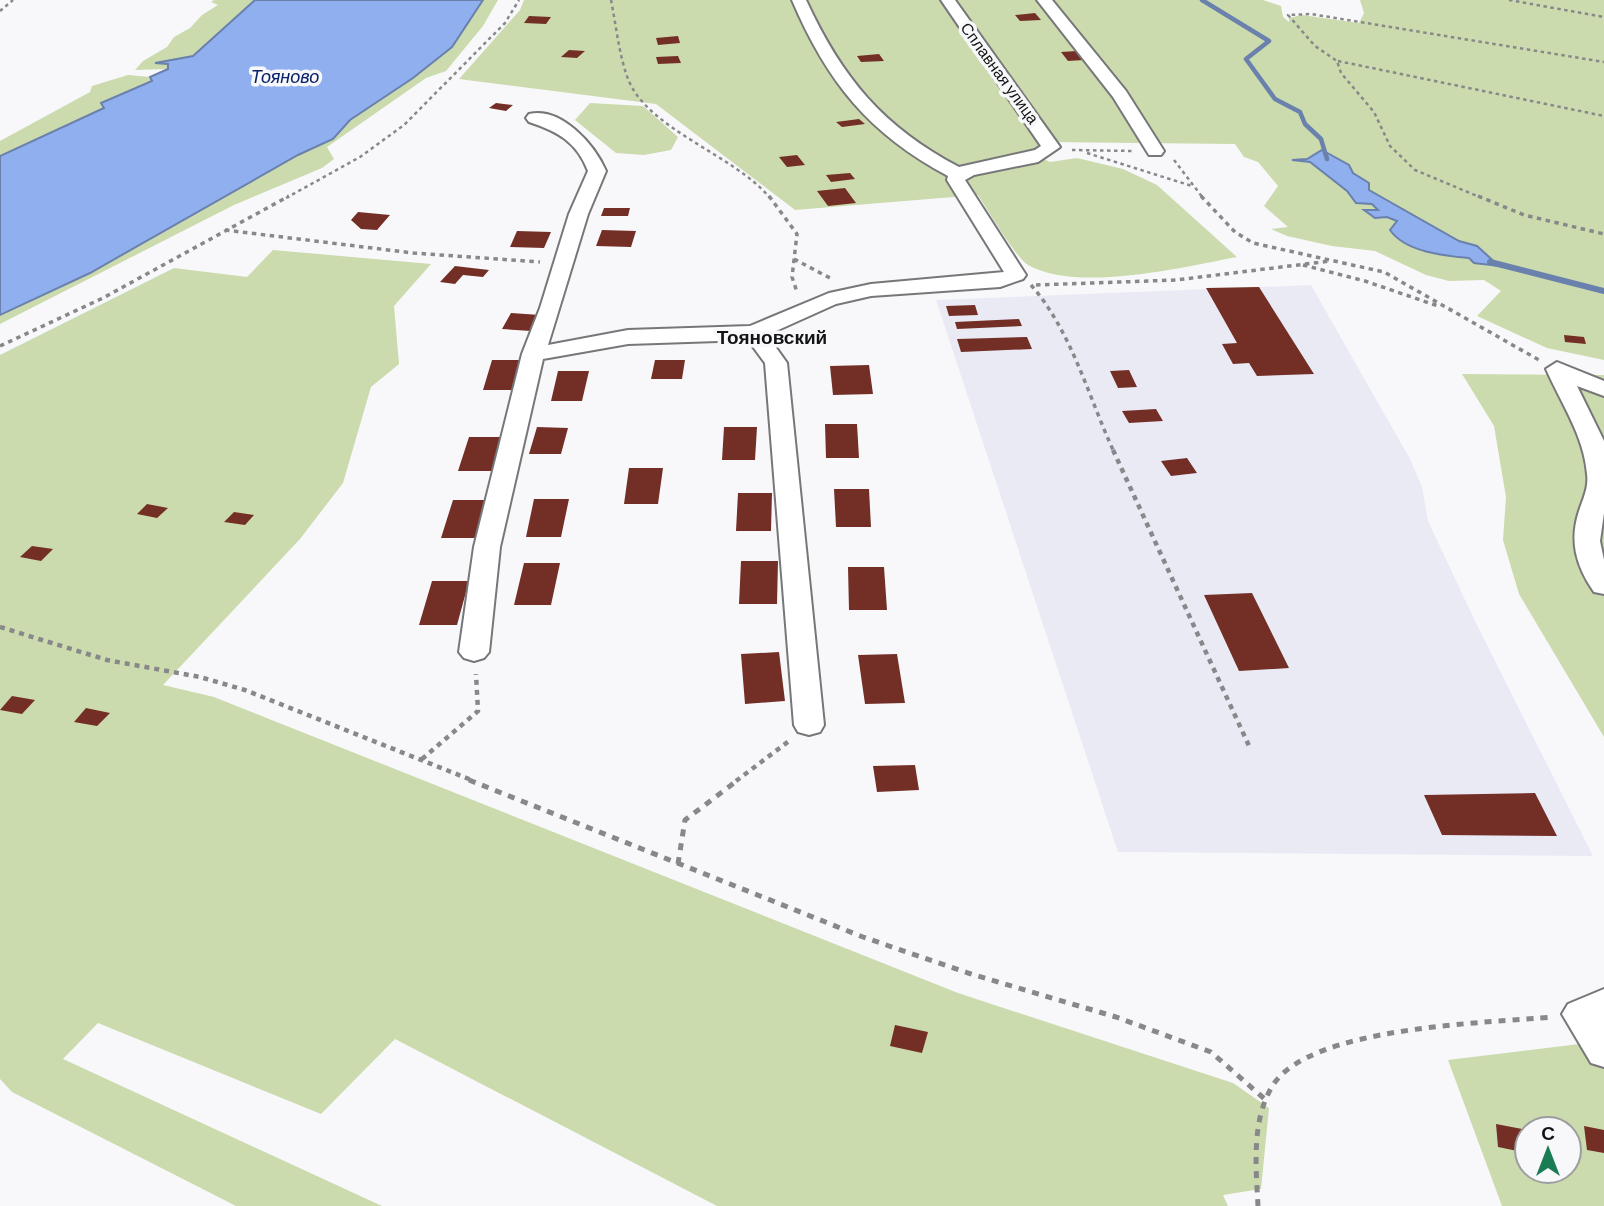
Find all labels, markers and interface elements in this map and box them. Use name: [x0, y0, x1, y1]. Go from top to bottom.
street label: Сплавная улица: [957, 18, 1044, 127]
water label: Тояново: [251, 65, 319, 87]
district label: Тояновский: [717, 325, 827, 348]
north arrow: [1513, 1115, 1583, 1185]
text: С: [1541, 1121, 1555, 1144]

